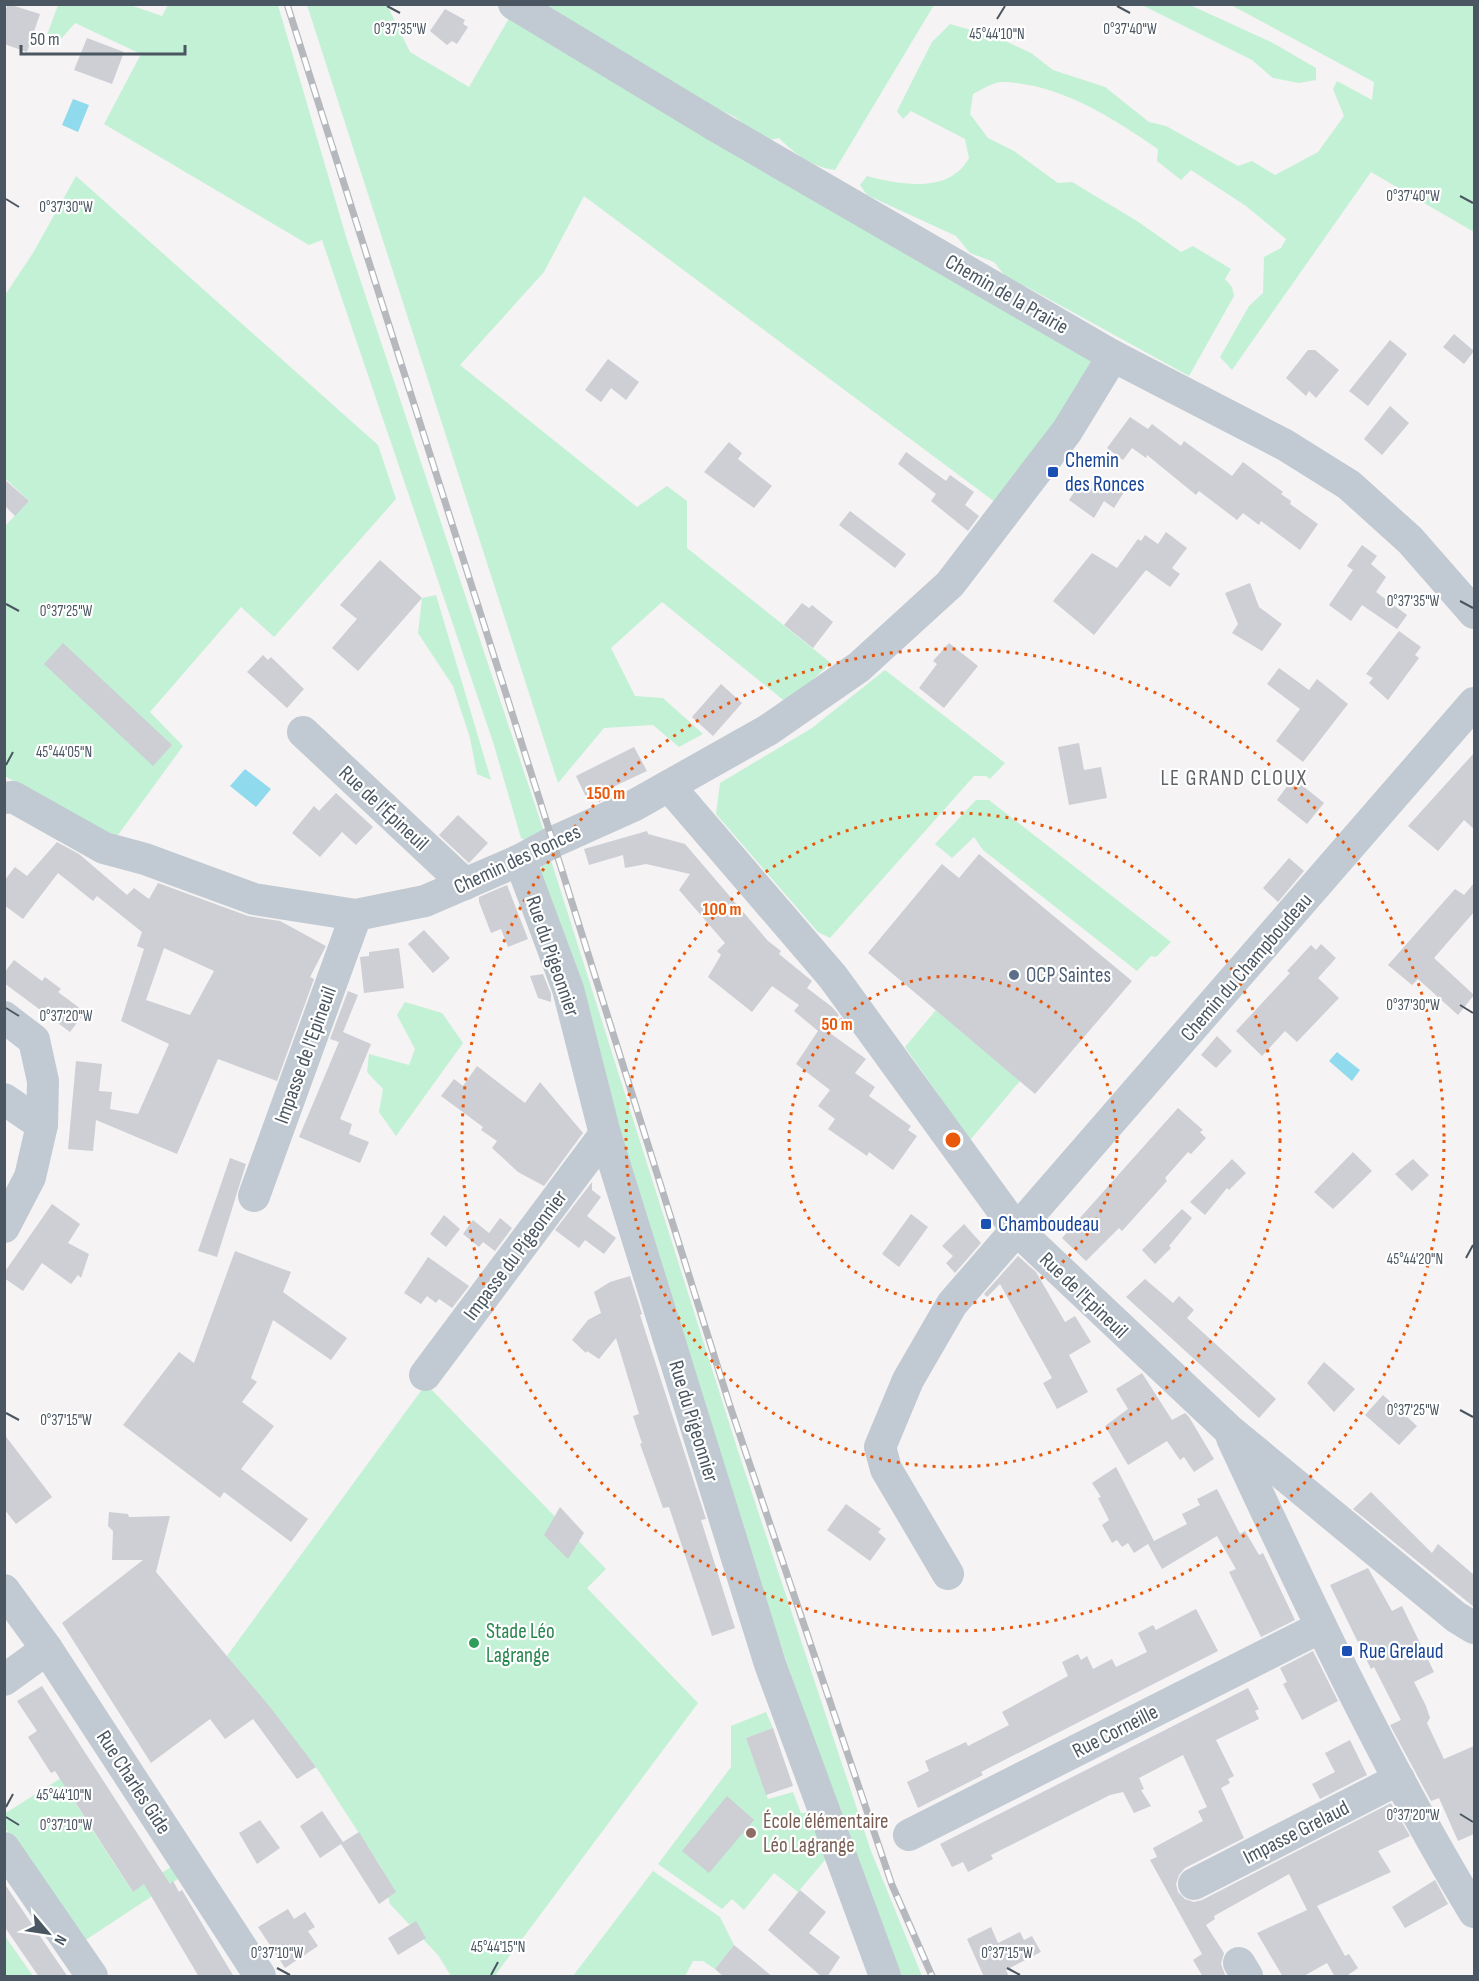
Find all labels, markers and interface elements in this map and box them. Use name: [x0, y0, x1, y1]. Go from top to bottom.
scale bar: [21, 18, 184, 56]
text: 0°37'35"W: [374, 20, 427, 39]
text: 0°37'40"W: [1103, 20, 1157, 39]
text: 45°44'10"N: [969, 25, 1025, 44]
text: 50 m: [30, 29, 60, 50]
text: 0°37'40"W: [1386, 187, 1440, 206]
text: 0°37'30"W: [39, 198, 93, 217]
street label: Chemin de la Prairie: [941, 249, 1073, 340]
place label: Chemin des Ronces: [1065, 448, 1145, 497]
marker: Chemin des Ronces: [1046, 465, 1060, 479]
text: 0°37'35"W: [1387, 592, 1440, 611]
text: 0°37'25"W: [40, 602, 93, 621]
text: 45°44'05"N: [36, 743, 92, 762]
street label: Rue de l'Épineuil: [334, 761, 434, 856]
district label: LE GRAND CLOUX: [1160, 765, 1308, 792]
text: 150 m: [587, 783, 625, 804]
street label: Chemin des Ronces: [450, 819, 585, 900]
street label: Chemin du Champboudeau: [1175, 888, 1317, 1046]
street label: Rue du Pigeonnier: [520, 893, 585, 1020]
text: 100 m: [703, 899, 742, 920]
place label: OCP Saintes: [1026, 963, 1111, 988]
marker: OCP Saintes: [1007, 968, 1021, 982]
street label: Impasse de l'Epineuil: [269, 983, 342, 1127]
text: 0°37'30"W: [1386, 996, 1440, 1015]
text: 0°37'20"W: [39, 1007, 93, 1026]
text: 50 m: [821, 1014, 853, 1035]
centre of rings: [943, 1130, 963, 1150]
street label: Impasse du Pigeonnier: [458, 1185, 572, 1325]
place label: Chamboudeau: [998, 1212, 1099, 1237]
marker: Chamboudeau: [979, 1217, 993, 1231]
street label: Rue de l'Epineuil: [1034, 1247, 1133, 1344]
text: 45°44'20"N: [1387, 1250, 1443, 1269]
street label: Rue du Pigeonnier: [663, 1357, 724, 1485]
text: 0°37'25"W: [1387, 1401, 1440, 1420]
text: 0°37'15"W: [40, 1411, 92, 1430]
place label: Stade Léo Lagrange: [486, 1619, 555, 1668]
marker: Stade Léo Lagrange: [467, 1636, 481, 1650]
place label: Rue Grelaud: [1359, 1639, 1443, 1664]
marker: Rue Grelaud: [1340, 1644, 1354, 1658]
street label: Rue Corneille: [1068, 1699, 1162, 1764]
street label: Rue Charles Gide: [91, 1726, 176, 1839]
text: 45°44'10"N: [36, 1786, 92, 1805]
street label: Impasse Grelaud: [1239, 1795, 1353, 1870]
text: 0°37'20"W: [1386, 1806, 1440, 1825]
place label: École élémentaire Léo Lagrange: [763, 1809, 889, 1858]
text: 0°37'10"W: [40, 1816, 92, 1835]
marker: École élémentaire Léo Lagrange: [744, 1826, 758, 1840]
north arrow: [18, 1903, 78, 1963]
text: N: [49, 1931, 70, 1948]
text: 45°44'15"N: [471, 1938, 525, 1957]
text: 0°37'10"W: [251, 1944, 303, 1963]
text: 0°37'15"W: [981, 1944, 1033, 1963]

